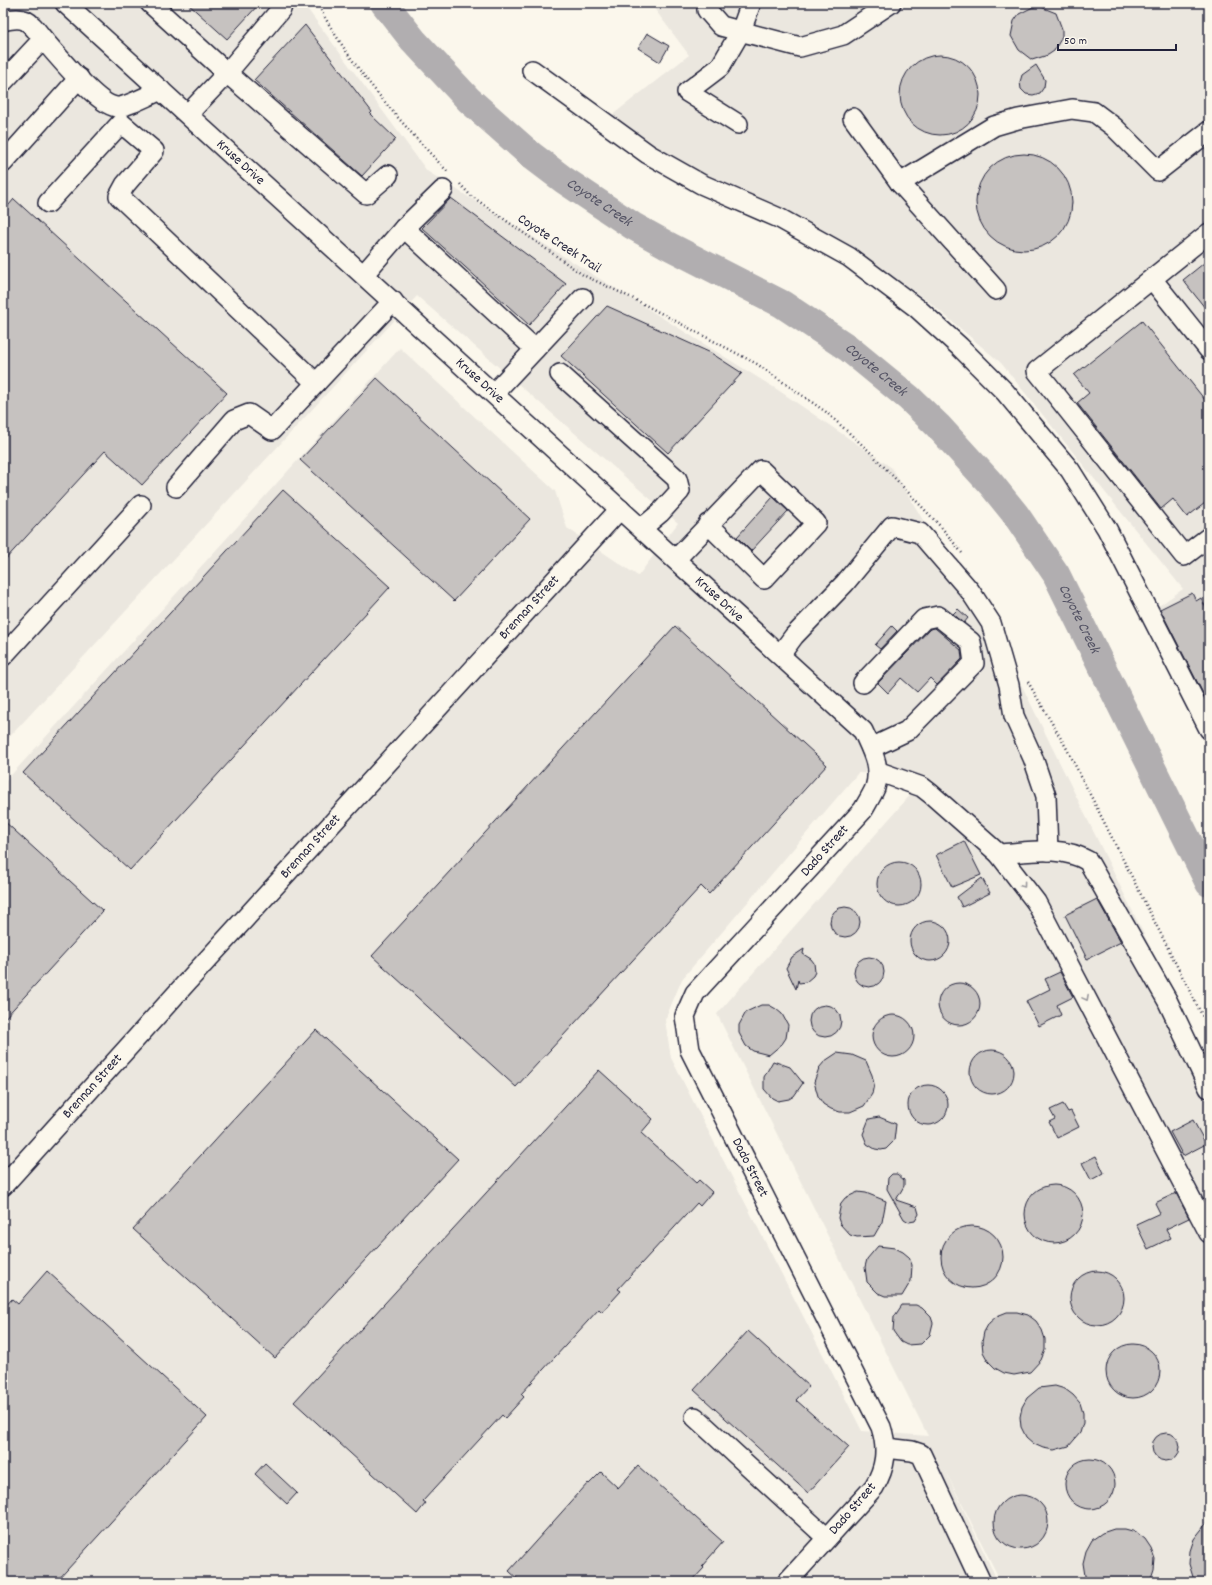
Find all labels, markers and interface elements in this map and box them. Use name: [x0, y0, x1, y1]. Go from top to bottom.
scale bar: [1058, 26, 1176, 52]
text: 50 m: [1064, 33, 1087, 50]
street label: Kruse Drive: [211, 135, 269, 190]
water label: Coyote Creek: [561, 173, 637, 234]
street label: Coyote Creek Trail: [513, 209, 605, 279]
water label: Coyote Creek: [839, 338, 913, 404]
street label: Kruse Drive: [451, 353, 508, 409]
street label: Brennan Street: [495, 571, 564, 645]
street label: Kruse Drive: [690, 572, 748, 627]
water label: Coyote Creek: [1052, 581, 1106, 659]
street label: Brennan Street: [276, 810, 346, 884]
street label: Dado Street: [796, 821, 854, 881]
one-way arrow: [1018, 881, 1025, 888]
one-way arrow: [1081, 994, 1089, 1002]
street label: Brennan Street: [58, 1050, 127, 1123]
street label: Dado Street: [726, 1135, 773, 1201]
street label: Dado Street: [825, 1478, 881, 1540]

